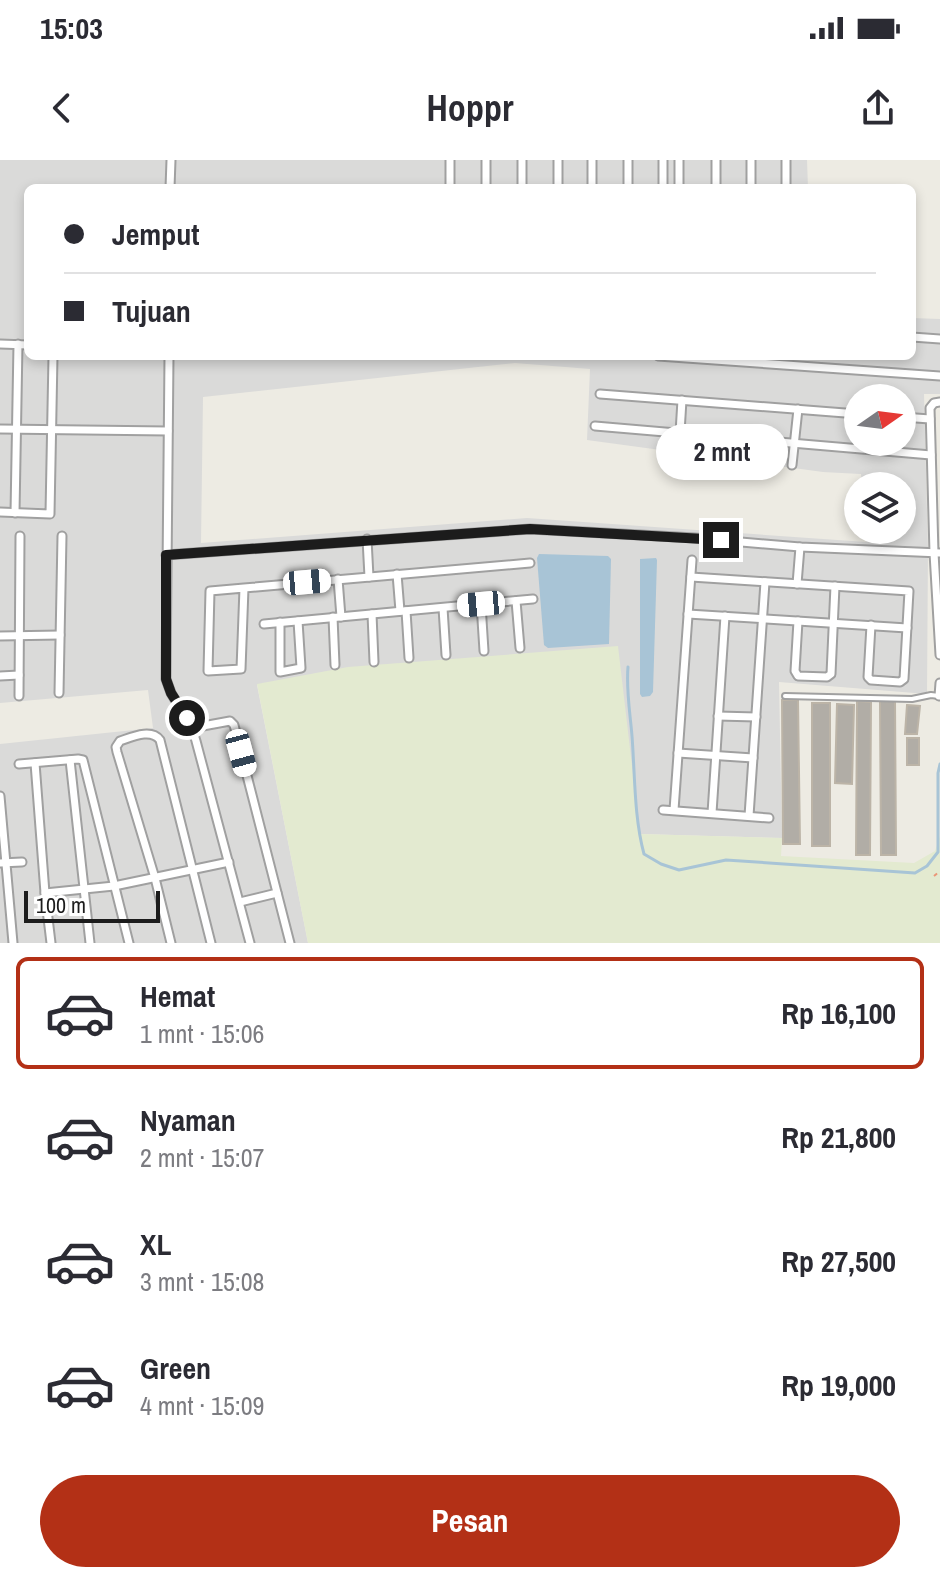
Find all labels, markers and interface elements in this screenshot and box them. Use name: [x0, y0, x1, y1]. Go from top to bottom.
text: 15:03: [40, 8, 103, 48]
text: Hoppr: [427, 84, 513, 132]
icon: back: [40, 86, 84, 130]
icon: share: [856, 86, 900, 130]
text: Jemput: [112, 214, 199, 254]
text: Tujuan: [112, 291, 191, 331]
north arrow: [844, 384, 916, 456]
map controls: [844, 384, 916, 544]
callout: 2 mnt: [655, 424, 787, 480]
text: 2 mnt: [694, 434, 750, 469]
button: layers: [844, 472, 916, 544]
route end: [703, 522, 739, 558]
car: [282, 568, 332, 596]
car: [456, 590, 506, 618]
route start: [169, 700, 205, 736]
car: [223, 727, 259, 779]
scale bar: [24, 887, 160, 923]
text: 100 m: [36, 890, 86, 920]
text: Hemat: [140, 976, 215, 1016]
icon: car: [44, 977, 116, 1049]
text: Rp 16,100: [781, 993, 896, 1033]
text: 1 mnt · 15:06: [140, 1016, 264, 1051]
text: Nyaman: [140, 1100, 236, 1140]
icon: car: [44, 1101, 116, 1173]
text: Rp 21,800: [781, 1117, 896, 1157]
text: 2 mnt · 15:07: [140, 1140, 264, 1175]
text: XL: [140, 1224, 171, 1264]
icon: car: [44, 1225, 116, 1297]
text: Rp 27,500: [781, 1241, 896, 1281]
text: 3 mnt · 15:08: [140, 1264, 264, 1299]
text: Green: [140, 1348, 211, 1388]
icon: car: [44, 1349, 116, 1421]
text: Rp 19,000: [781, 1365, 896, 1405]
text: 4 mnt · 15:09: [140, 1388, 264, 1423]
button: Pesan: [40, 1475, 900, 1567]

